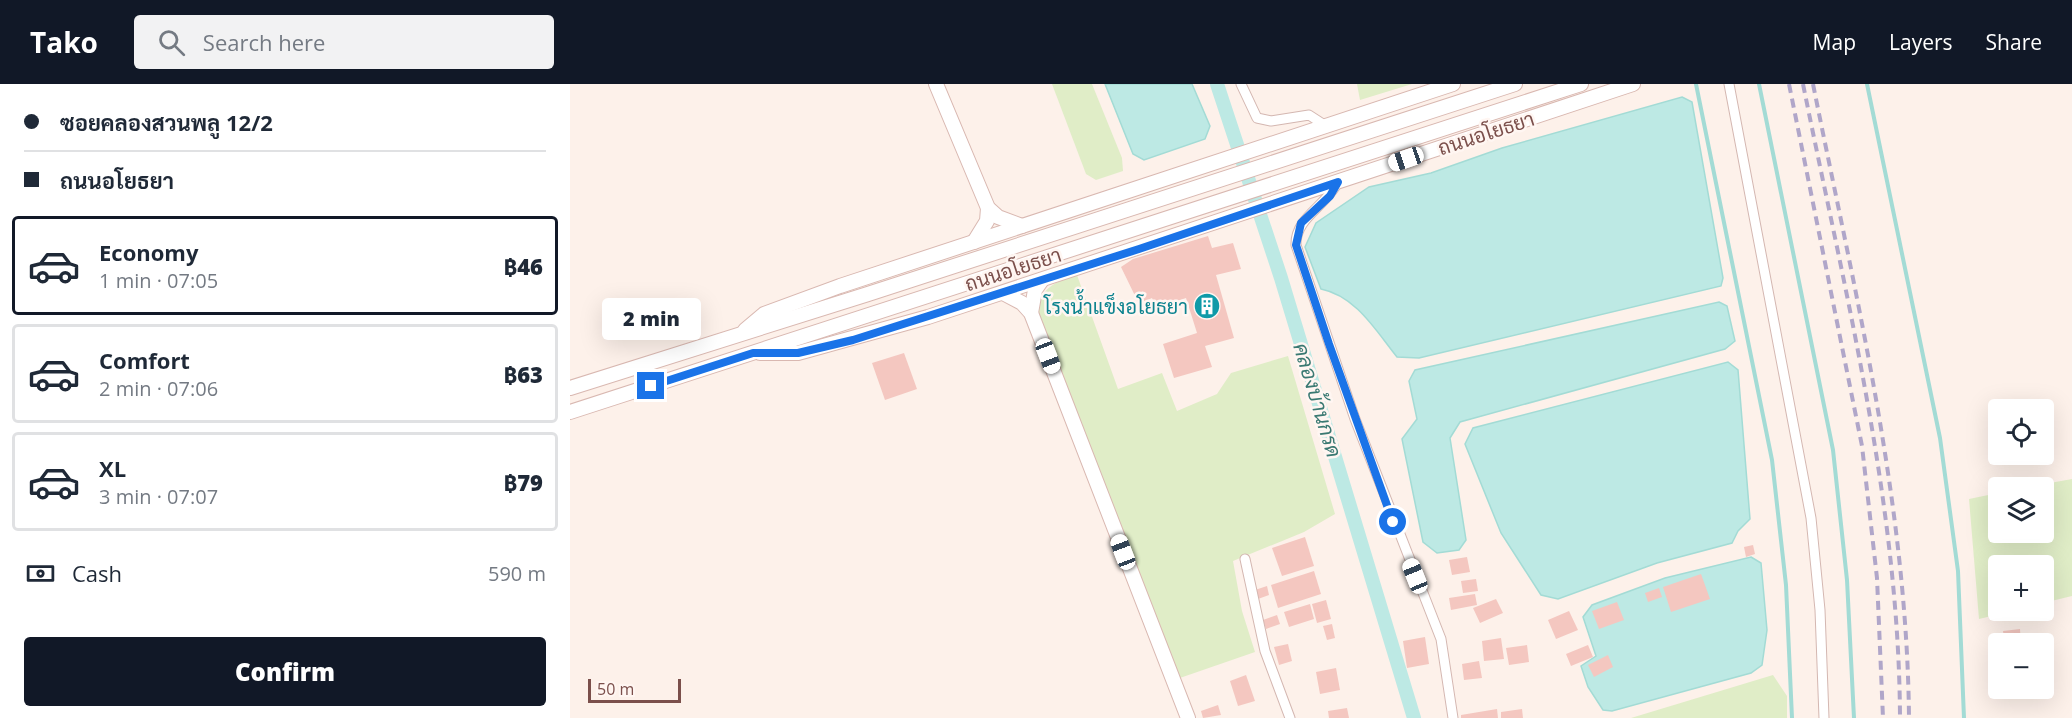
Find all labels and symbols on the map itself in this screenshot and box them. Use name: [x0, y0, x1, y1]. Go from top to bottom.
street label: ถนนอโยธยา: [1434, 105, 1538, 161]
car: [1386, 145, 1426, 173]
street label: ถนนอโยธยา: [961, 241, 1065, 297]
place label: โรงน้ำแข็งอโยธยา: [1043, 289, 1188, 320]
building icon: โรงน้ำแข็งอโยธยา: [1192, 291, 1222, 321]
callout: 2 min: [602, 299, 700, 341]
car: [1033, 336, 1063, 376]
water label: คลองบ้านกรด: [1287, 339, 1349, 461]
route end: [637, 372, 664, 399]
route start: [1379, 508, 1406, 535]
car: [1108, 532, 1138, 572]
car: [1400, 556, 1430, 596]
scale bar: [588, 676, 681, 704]

